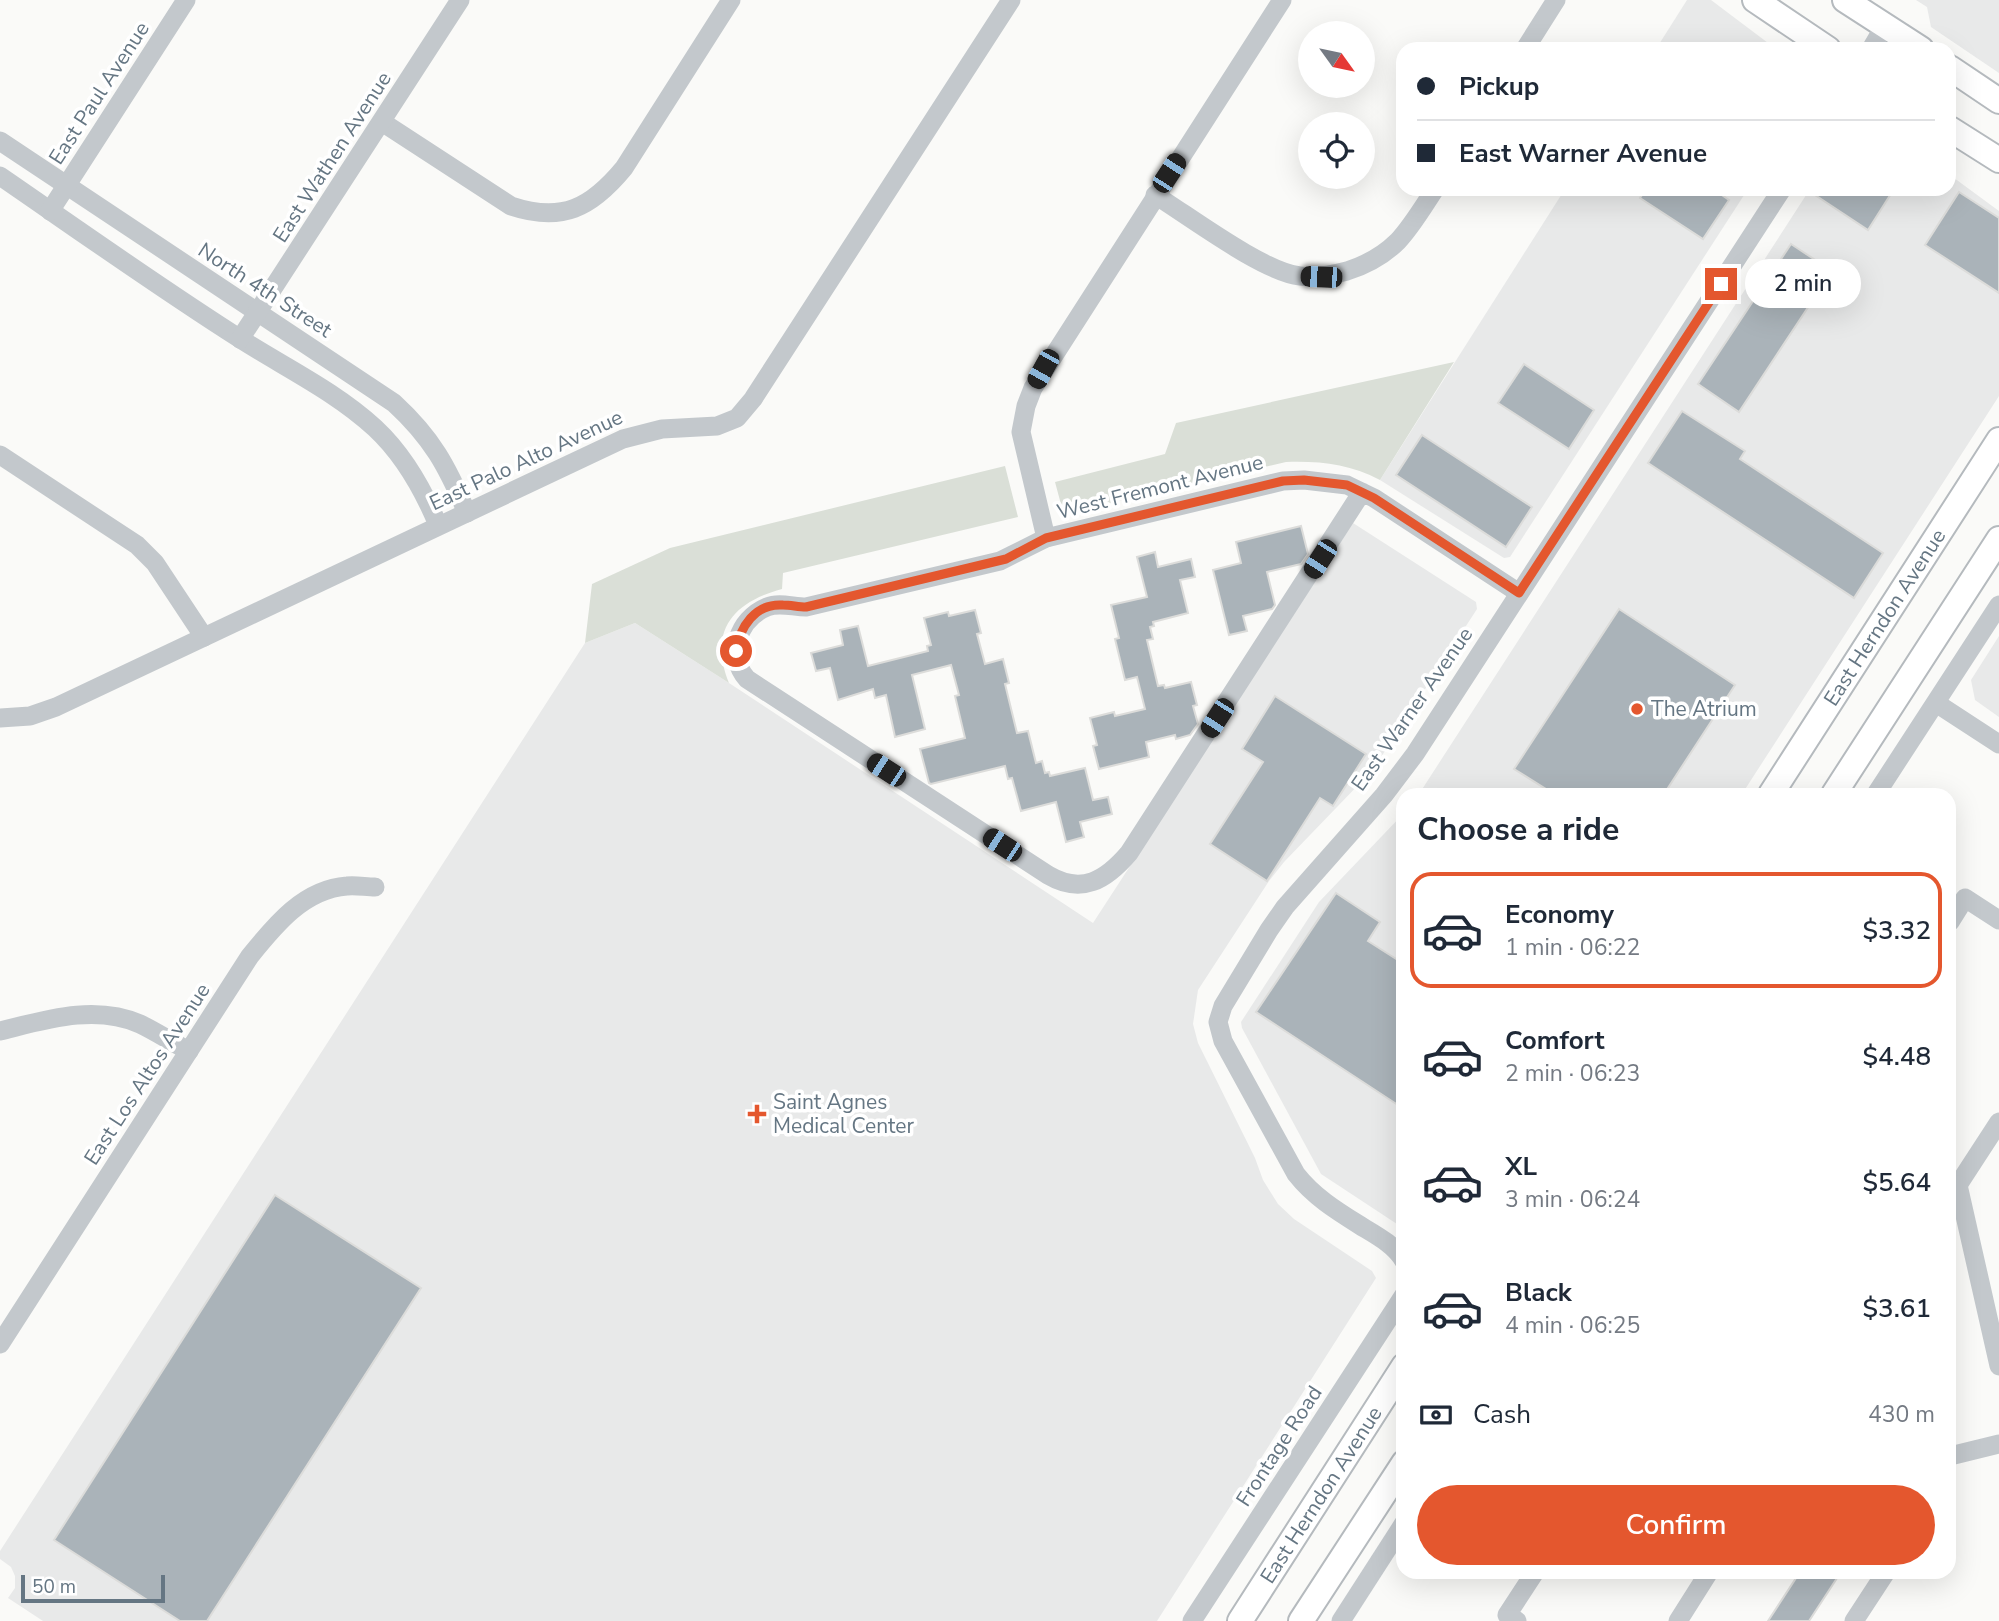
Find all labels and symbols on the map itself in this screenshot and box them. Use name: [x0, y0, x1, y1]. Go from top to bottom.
street label: East Paul Avenue: [42, 16, 156, 170]
north arrow: [1298, 21, 1376, 98]
street label: East Wathen Avenue: [266, 66, 398, 248]
car: [1149, 150, 1190, 196]
street label: North 4th Street: [193, 236, 338, 344]
callout: 2 min: [1746, 260, 1861, 308]
car: [1300, 266, 1343, 288]
route end: [1705, 268, 1737, 300]
car: [1024, 346, 1063, 392]
street label: East Palo Alto Avenue: [425, 403, 627, 517]
street label: West Fremont Avenue: [1054, 448, 1266, 526]
street label: East Herndon Avenue: [1817, 524, 1952, 711]
car: [1300, 536, 1341, 582]
street label: East Warner Avenue: [1345, 622, 1479, 796]
route start: [720, 635, 752, 667]
car: [1197, 695, 1238, 741]
place label: The Atrium: [1651, 695, 1757, 723]
marker: The Atrium: [1629, 701, 1645, 717]
car: [863, 750, 910, 790]
car: [979, 825, 1026, 865]
street label: East Los Altos Avenue: [78, 978, 216, 1170]
place label: Saint Agnes Medical Center: [773, 1088, 915, 1140]
marker: Saint Agnes Medical Center: [747, 1104, 767, 1124]
street label: Frontage Road: [1230, 1380, 1328, 1512]
street label: East Herndon Avenue: [1254, 1401, 1388, 1589]
scale bar: [21, 1572, 164, 1604]

